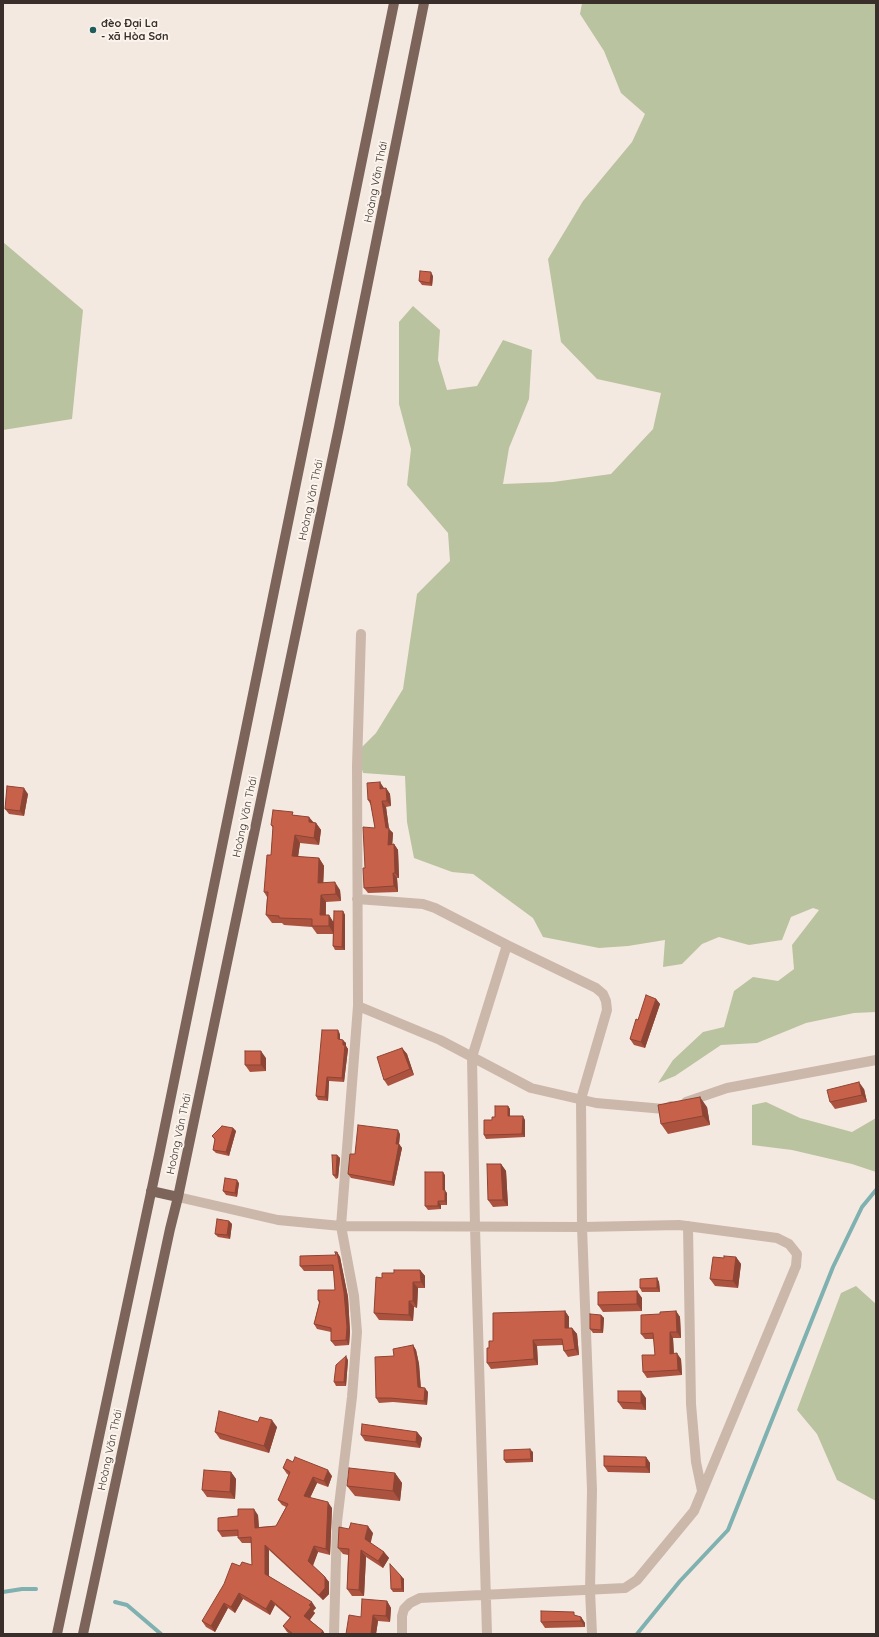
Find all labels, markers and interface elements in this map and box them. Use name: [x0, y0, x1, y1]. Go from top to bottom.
place label: đèo Đại La - xã Hòa Sơn: [101, 17, 169, 43]
marker: đèo Đại La - xã Hòa Sơn: [88, 25, 98, 35]
street label: Hoàng Văn Thái: [362, 140, 390, 224]
street label: Hoàng Văn Thái: [296, 458, 326, 542]
street label: Hoàng Văn Thái: [230, 775, 260, 859]
street label: Hoàng Văn Thái: [164, 1092, 194, 1176]
street label: Hoàng Văn Thái: [95, 1408, 125, 1492]

